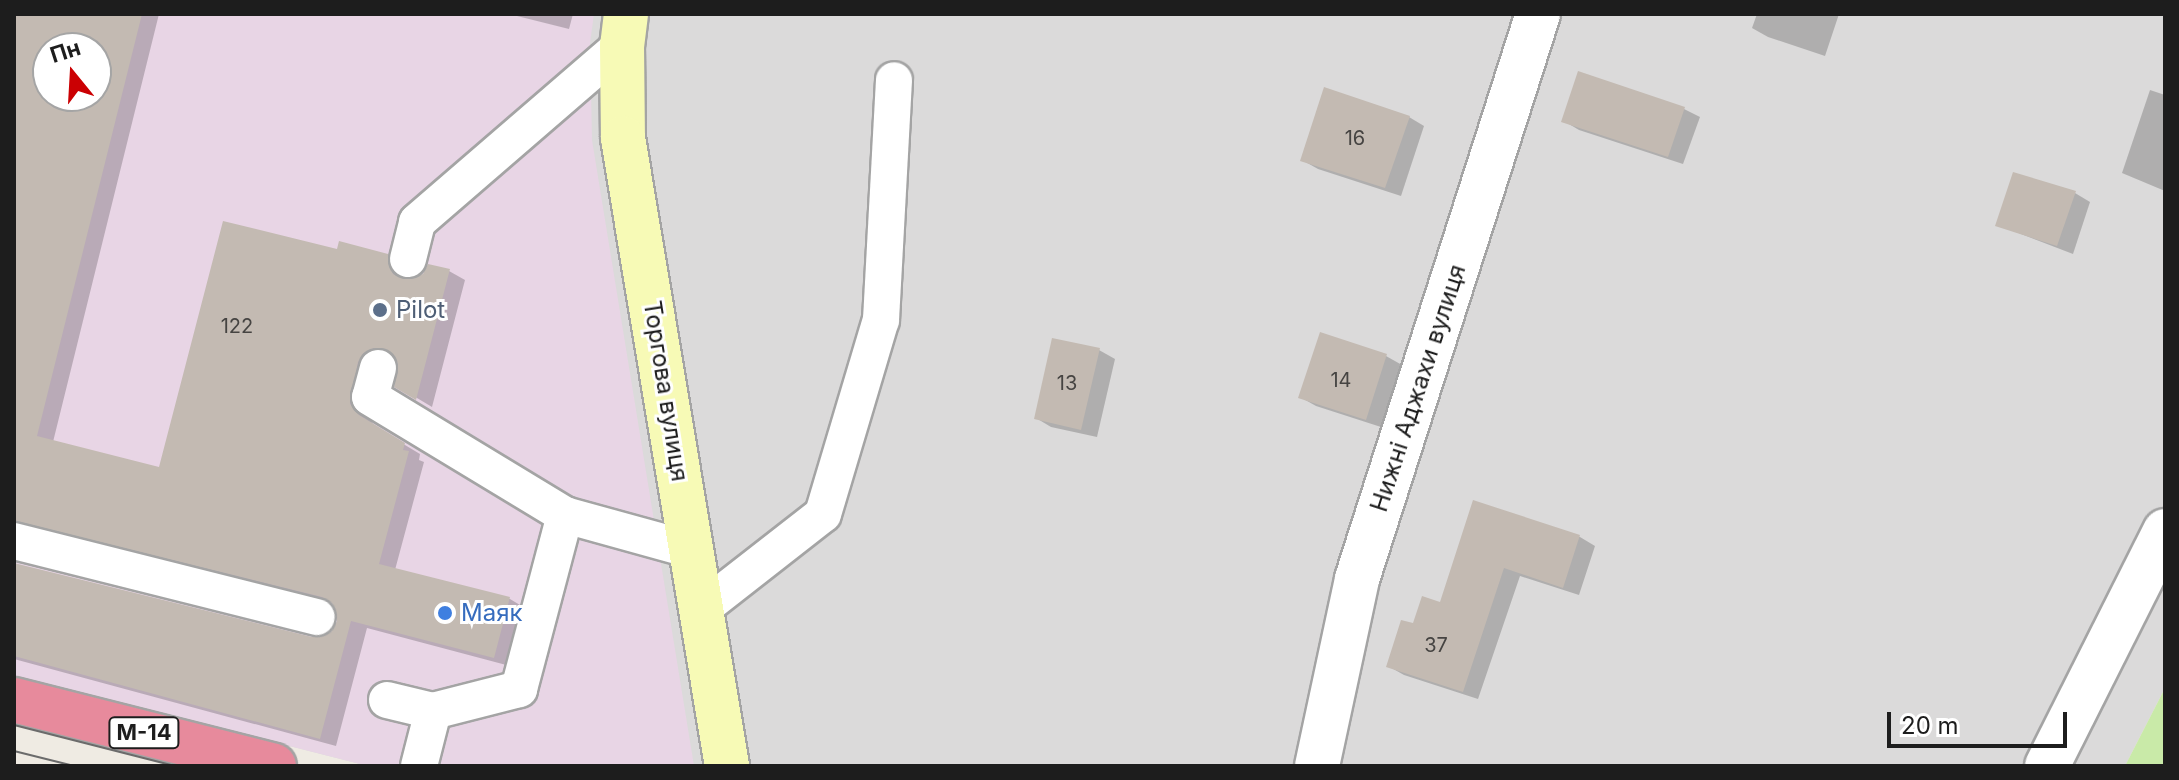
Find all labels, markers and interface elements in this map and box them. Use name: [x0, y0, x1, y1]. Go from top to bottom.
north arrow: [32, 32, 112, 112]
text: Пн: [47, 34, 84, 68]
house number: 16: [1345, 126, 1365, 150]
street label: Нижні Аджахи вулиця: [1364, 261, 1472, 515]
place label: Pilot: [396, 296, 445, 324]
street label: Торгова вулиця: [638, 299, 694, 483]
marker: Pilot: [371, 301, 389, 319]
house number: 122: [221, 314, 253, 338]
house number: 14: [1330, 368, 1352, 392]
house number: 13: [1057, 371, 1077, 395]
place label: Маяк: [461, 599, 522, 627]
marker: Маяк: [436, 604, 454, 622]
house number: 37: [1424, 633, 1448, 657]
scale bar: [1891, 696, 2071, 746]
text: 20 m: [1901, 711, 1959, 740]
road number: М-14: [108, 715, 180, 751]

